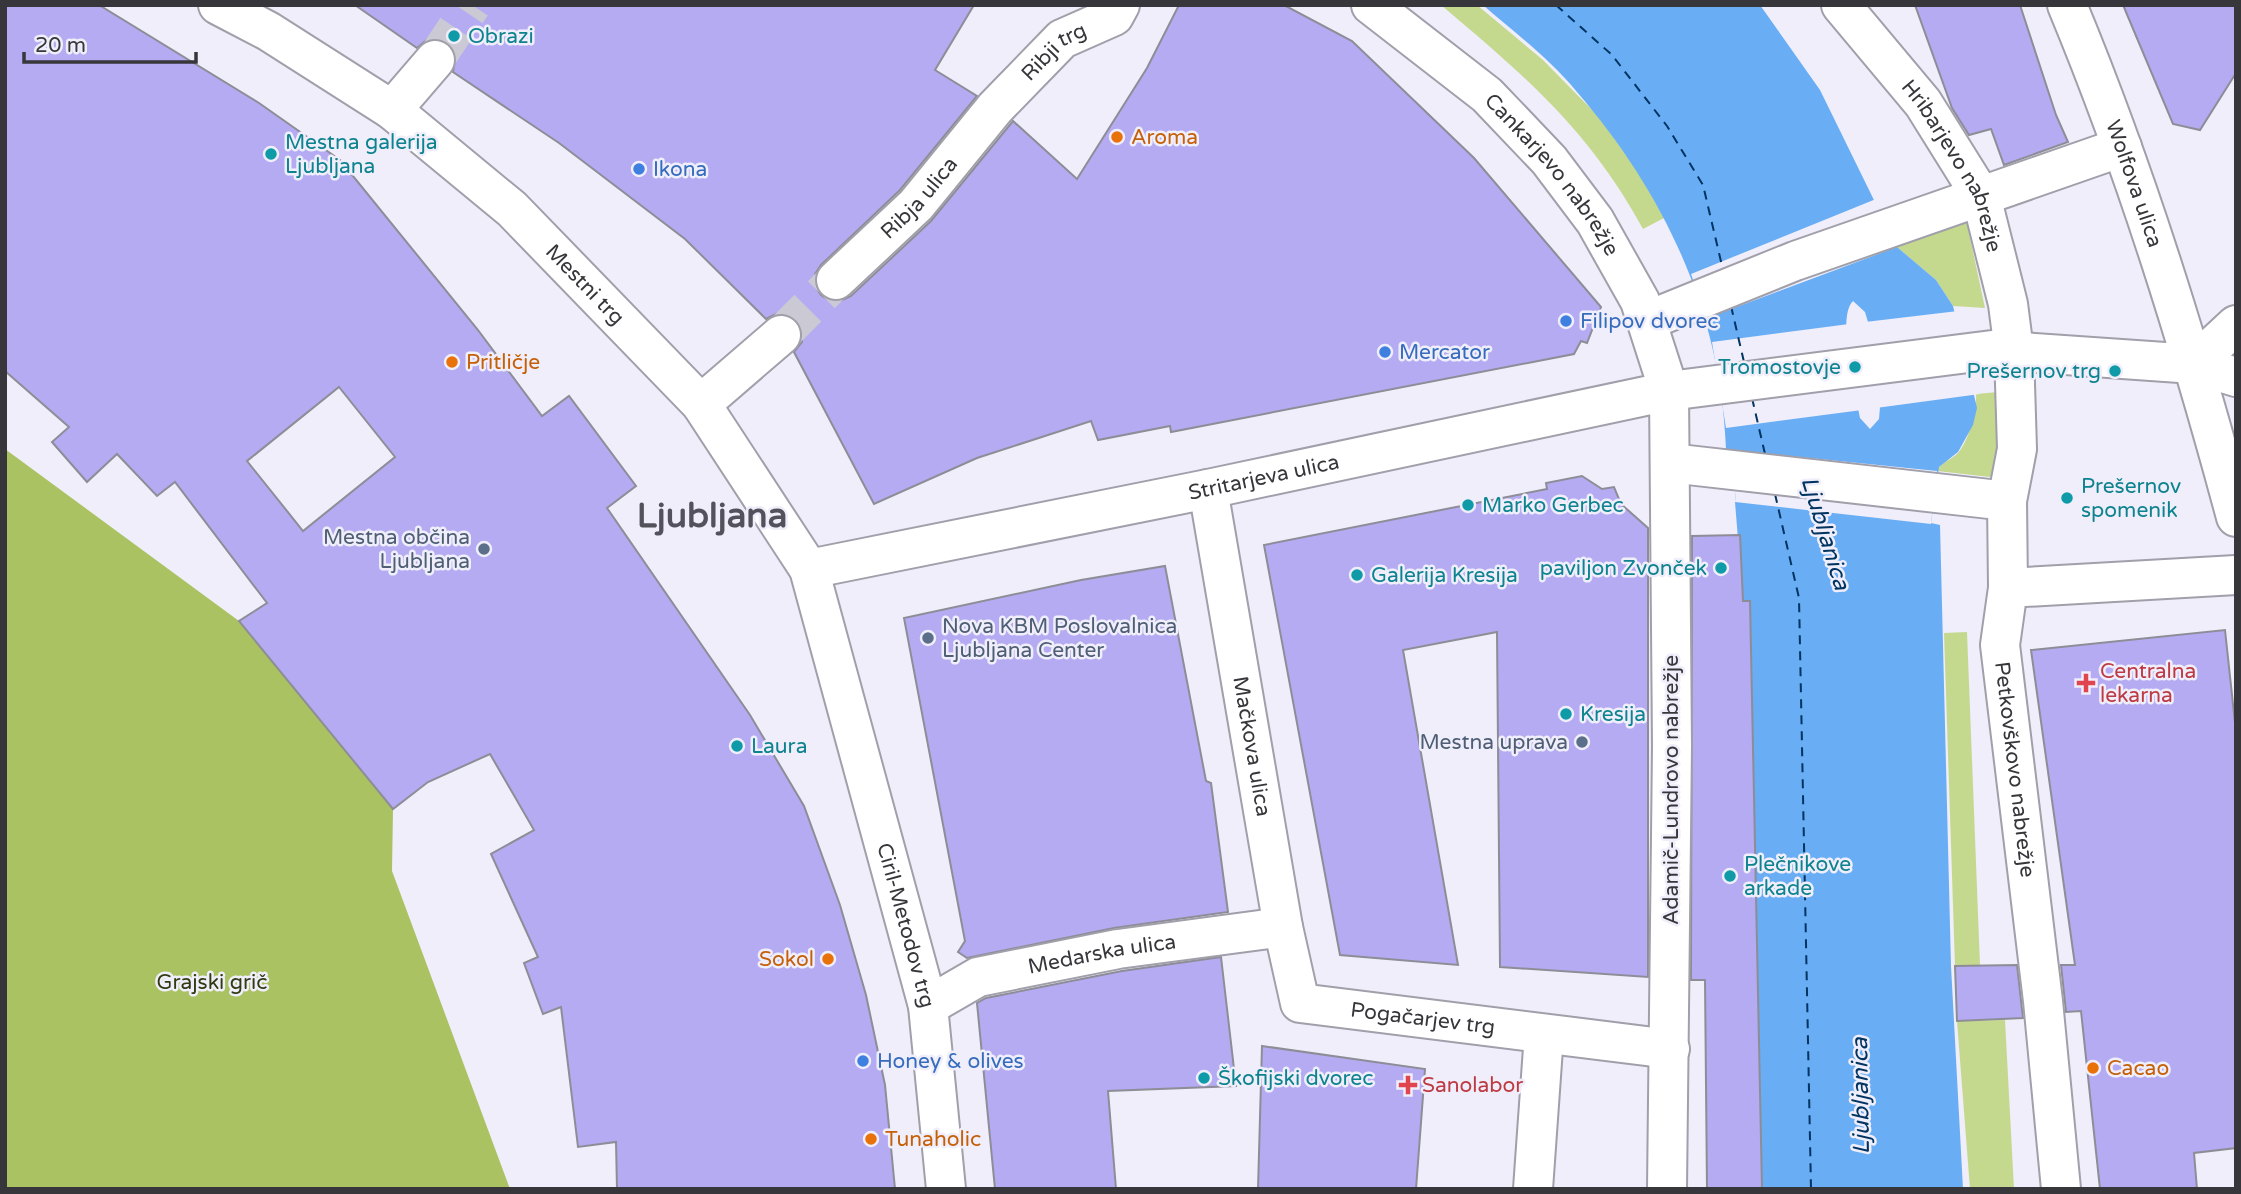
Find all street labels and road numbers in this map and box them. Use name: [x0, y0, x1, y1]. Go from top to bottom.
street label: Ribji trg: [1016, 18, 1090, 86]
street label: Hribarjevo nabrežje: [1896, 75, 2007, 255]
street label: Cankarjevo nabrežje: [1479, 88, 1624, 260]
street label: Wolfova ulica: [2100, 117, 2167, 251]
street label: Ribja ulica: [876, 152, 963, 244]
street label: Mestni trg: [540, 239, 629, 330]
street label: Stritarjeva ulica: [1186, 449, 1342, 506]
street label: Adamič-Lundrovo nabrežje: [1659, 655, 1684, 925]
street label: Petkovškovo nabrežje: [1989, 660, 2040, 879]
street label: Mačkova ulica: [1227, 674, 1276, 818]
street label: Ciril-Metodov trg: [871, 840, 940, 1011]
street label: Medarska ulica: [1026, 929, 1178, 980]
street label: Pogačarjev trg: [1349, 997, 1496, 1040]

